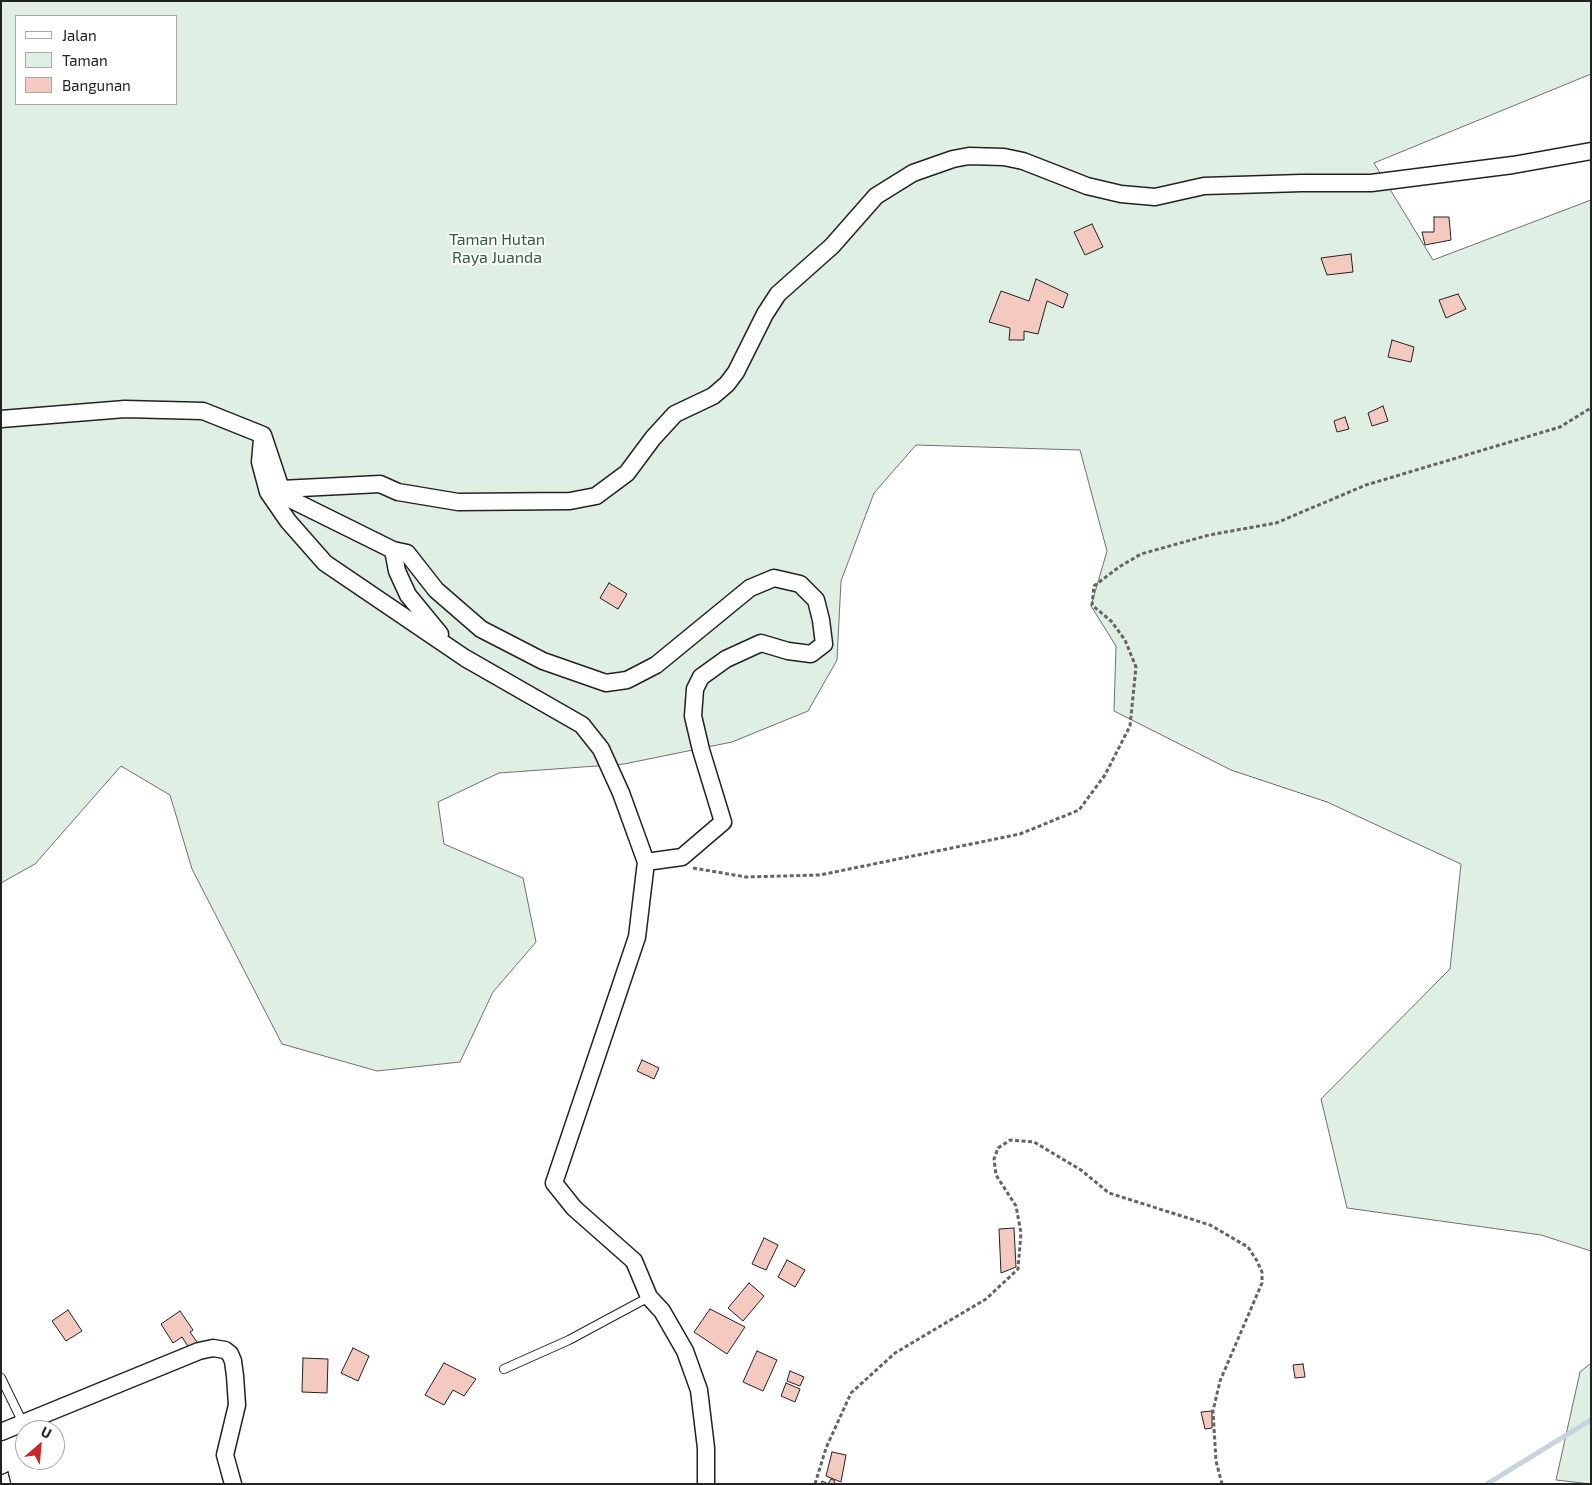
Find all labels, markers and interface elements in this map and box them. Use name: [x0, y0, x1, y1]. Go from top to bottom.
legend: [15, 15, 178, 105]
text: Jalan: [62, 26, 97, 44]
text: Taman: [62, 51, 108, 69]
text: Bangunan: [62, 76, 131, 94]
park label: Taman Hutan Raya Juanda: [449, 230, 545, 268]
north arrow: [15, 1420, 65, 1470]
text: U: [38, 1422, 55, 1442]

